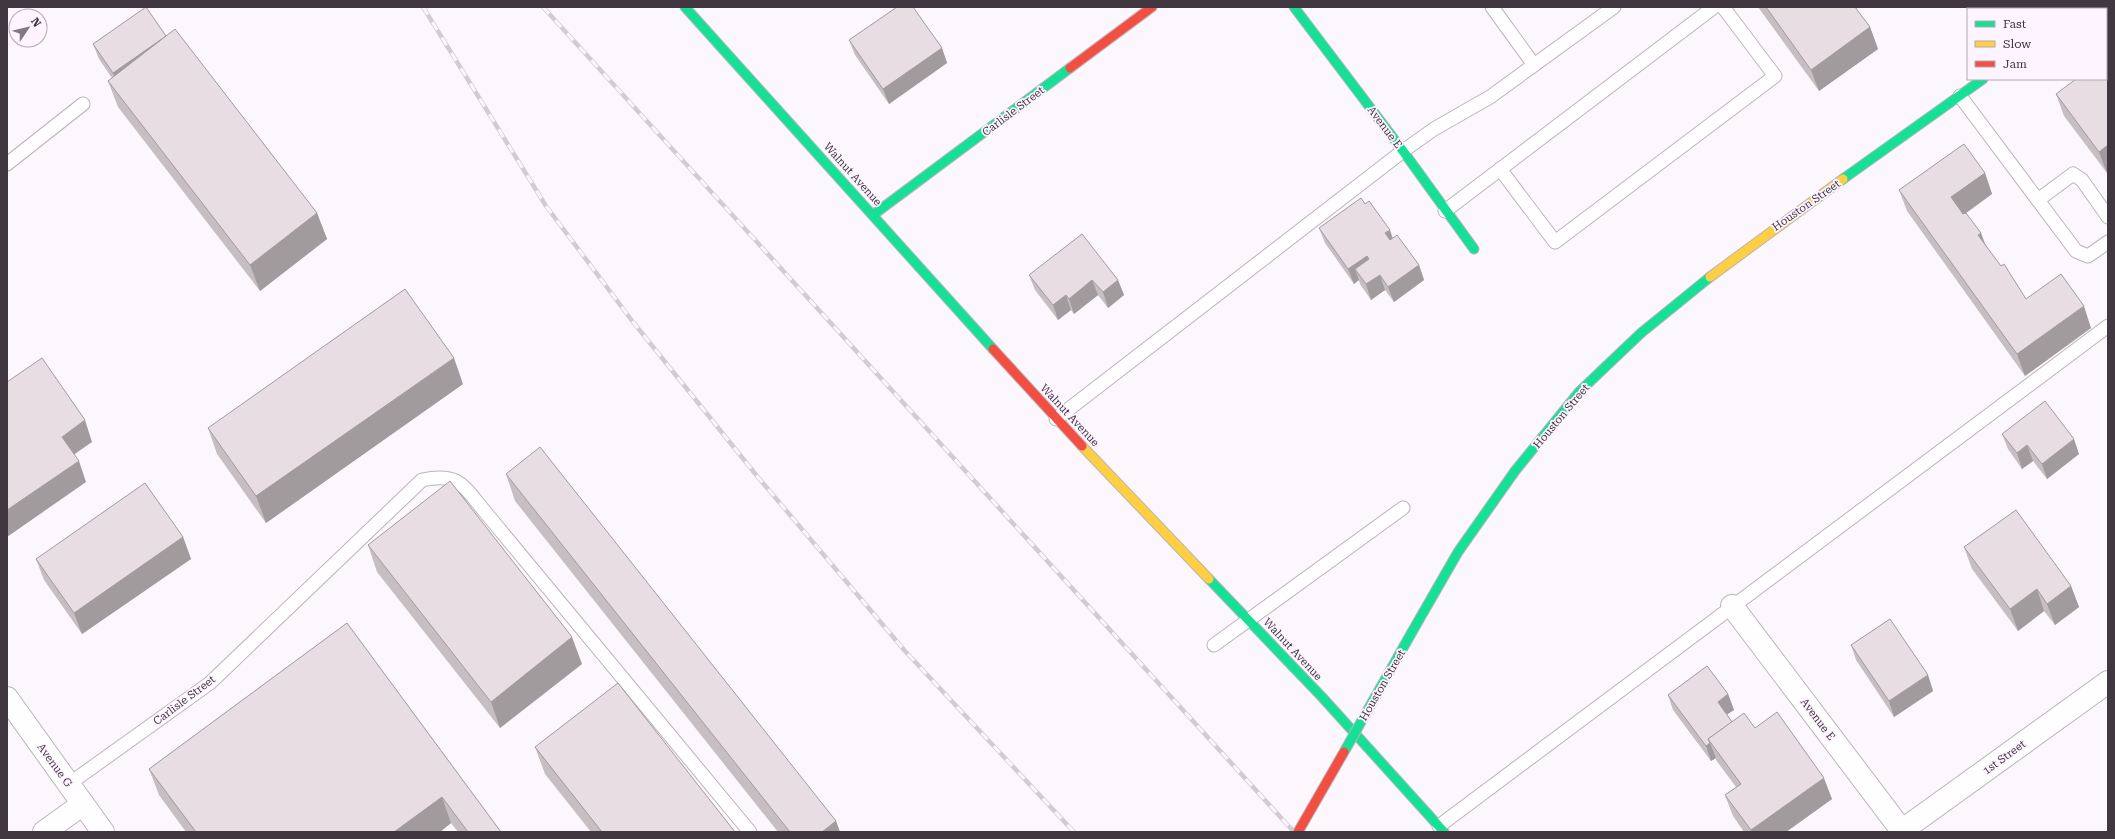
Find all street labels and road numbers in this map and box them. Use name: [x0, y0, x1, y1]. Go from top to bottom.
street label: Carlisle Street: [980, 84, 1047, 139]
street label: Avenue E: [1365, 104, 1405, 151]
street label: Walnut Avenue: [821, 140, 884, 208]
street label: Houston Street: [1770, 177, 1843, 234]
street label: Houston Street: [1531, 381, 1592, 451]
street label: Walnut Avenue: [1038, 382, 1102, 449]
street label: Walnut Avenue: [1261, 616, 1325, 683]
street label: Houston Street: [1357, 647, 1408, 723]
street label: Carlisle Street: [151, 673, 218, 728]
street label: Avenue E: [1798, 696, 1838, 743]
street label: 1st Street: [1980, 738, 2028, 777]
street label: Avenue G: [34, 741, 75, 790]

